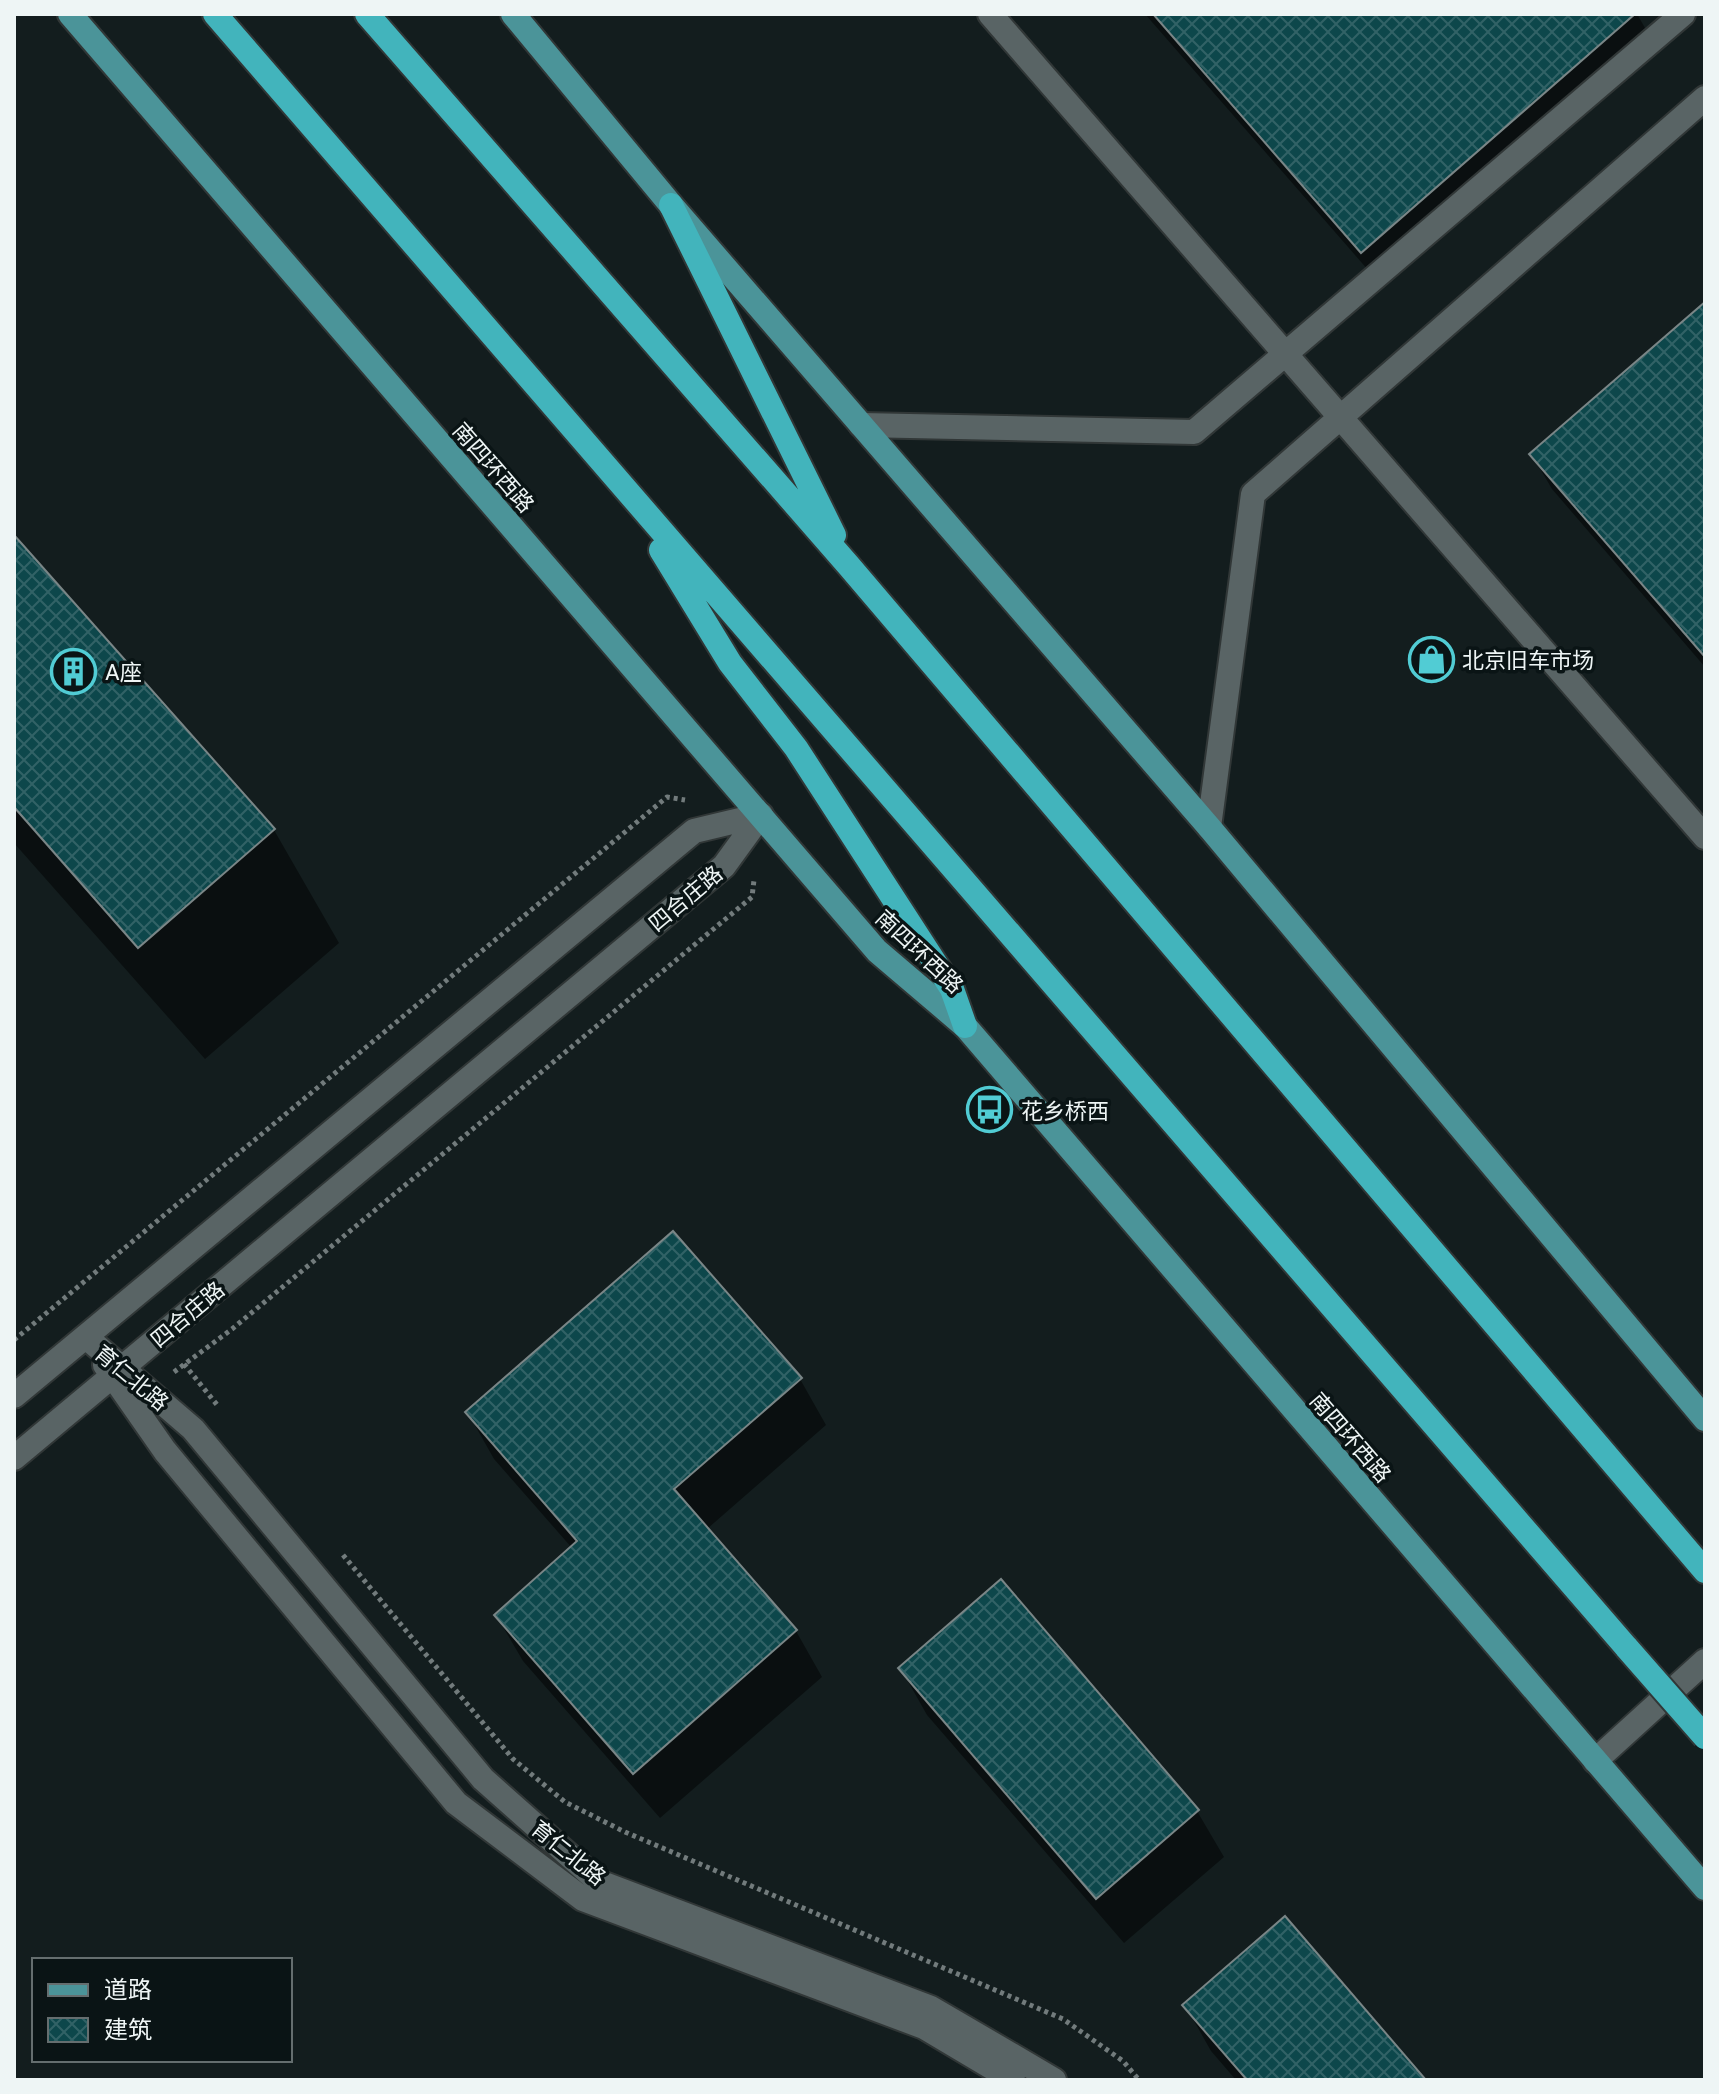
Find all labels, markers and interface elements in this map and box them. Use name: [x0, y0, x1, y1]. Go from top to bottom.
street label: 南四环西路: [448, 417, 540, 517]
shop icon: 北京旧车市场: [1407, 635, 1455, 683]
place label: 北京旧车市场: [1462, 646, 1594, 673]
building icon: A座: [50, 647, 98, 695]
place label: A座: [105, 658, 142, 685]
street label: 四合庄路: [643, 859, 727, 937]
street label: 南四环西路: [871, 904, 969, 998]
bus stop icon: 花乡桥西: [966, 1086, 1014, 1134]
place label: 花乡桥西: [1021, 1097, 1109, 1124]
street label: 四合庄路: [145, 1275, 229, 1353]
street label: 育仁北路: [90, 1338, 174, 1416]
street label: 南四环西路: [1305, 1387, 1397, 1487]
street label: 育仁北路: [526, 1814, 612, 1890]
legend: [32, 1958, 292, 2062]
text: 道路: [104, 1974, 152, 2003]
text: 建筑: [104, 2014, 152, 2043]

